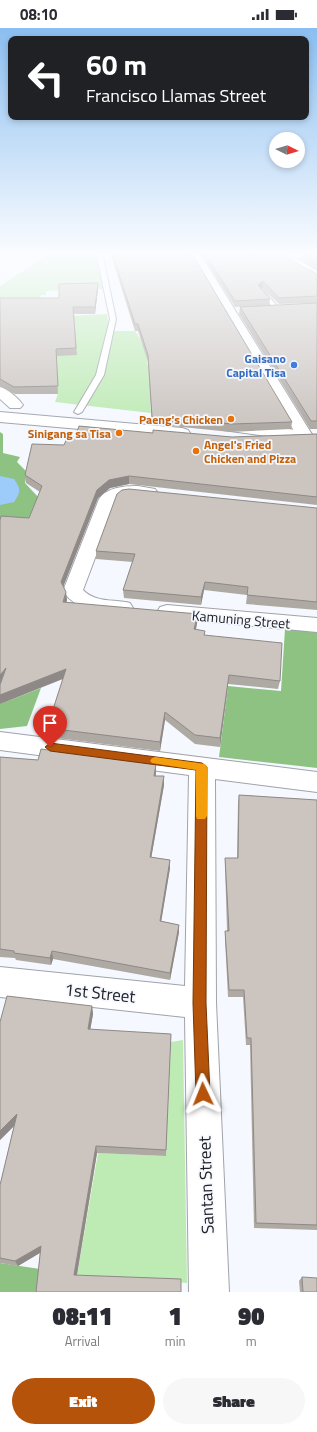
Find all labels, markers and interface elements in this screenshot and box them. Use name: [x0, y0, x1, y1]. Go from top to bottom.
text: 08:10: [20, 3, 57, 26]
text: 60 m: [86, 43, 147, 86]
icon: left: [20, 52, 72, 104]
text: Francisco Llamas Street: [86, 82, 266, 109]
north arrow: [269, 132, 305, 168]
map controls: [269, 132, 305, 168]
place label: Gaisano Capital Tisa: [226, 349, 286, 382]
marker: Gaisano Capital Tisa: [289, 360, 299, 370]
place label: Paeng's Chicken: [139, 410, 223, 429]
marker: Paeng's Chicken: [226, 414, 236, 424]
place label: Sinigang sa Tisa: [28, 424, 111, 443]
marker: Sinigang sa Tisa: [114, 428, 124, 438]
place label: Angel's Fried Chicken and Pizza: [204, 435, 296, 468]
marker: Angel's Fried Chicken and Pizza: [191, 446, 201, 456]
street label: Kamuning Street: [191, 604, 291, 634]
pin: [33, 706, 67, 747]
icon: arrive: [39, 712, 61, 734]
street label: 1st Street: [63, 976, 137, 1010]
position arrow: [182, 1073, 224, 1115]
street label: Santan Street: [191, 1136, 221, 1234]
text: 08:11: [53, 1298, 112, 1334]
text: 1: [169, 1298, 182, 1334]
text: 90: [238, 1298, 264, 1334]
text: Arrival: [65, 1331, 100, 1351]
text: min: [165, 1331, 185, 1351]
text: m: [246, 1331, 257, 1351]
button: Exit: [12, 1378, 155, 1424]
button: Share: [163, 1378, 305, 1424]

